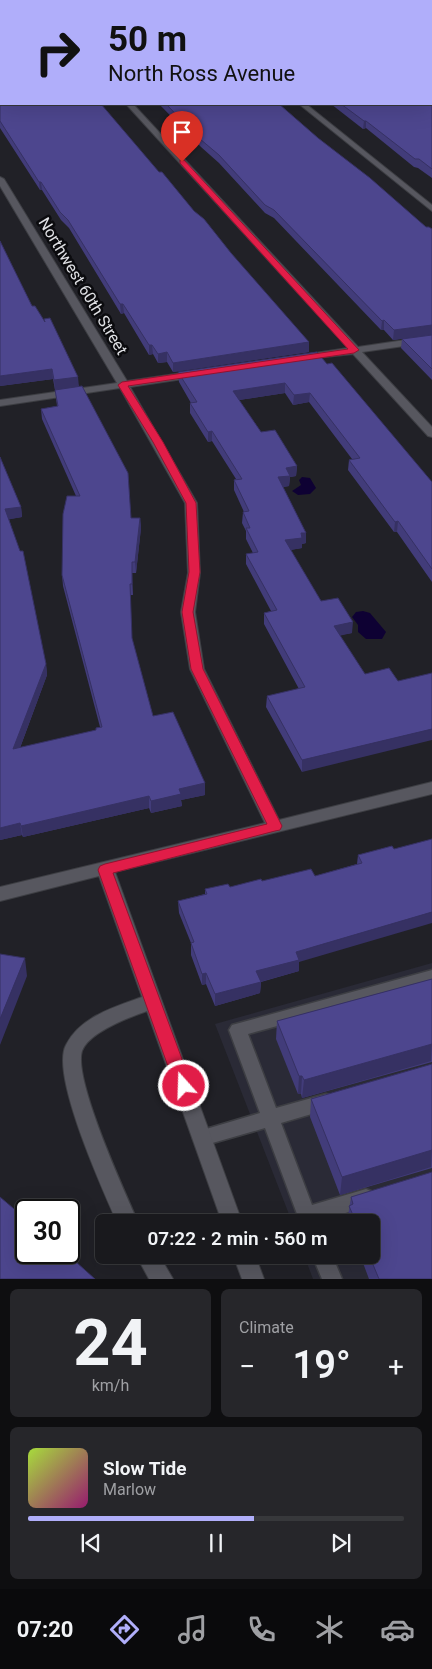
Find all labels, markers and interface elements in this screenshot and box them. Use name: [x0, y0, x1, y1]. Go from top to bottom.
text: 50 m: [108, 19, 187, 60]
icon: right: [25, 20, 90, 85]
text: North Ross Avenue: [108, 61, 295, 86]
pin: [161, 111, 203, 162]
icon: arrive: [168, 118, 196, 146]
street label: Northwest 60th Street: [35, 214, 131, 358]
position arrow: [157, 1059, 209, 1111]
speed limit sign: 30: [15, 1199, 80, 1264]
text: 07:22 · 2 min · 560 m: [147, 1227, 328, 1250]
text: 24: [73, 1305, 148, 1381]
text: Climate: [239, 1318, 294, 1337]
text: 19°: [293, 1343, 351, 1387]
text: −: [239, 1350, 255, 1383]
text: +: [388, 1350, 404, 1383]
text: km/h: [92, 1376, 129, 1395]
text: Slow Tide: [103, 1457, 186, 1480]
text: Marlow: [103, 1480, 156, 1499]
icon: previous: [77, 1529, 105, 1557]
icon: pause: [202, 1529, 230, 1557]
icon: next: [327, 1529, 355, 1557]
icon: directions: [107, 1612, 142, 1647]
icon: music: [175, 1612, 210, 1647]
icon: phone: [244, 1612, 279, 1647]
icon: climate: [312, 1612, 347, 1647]
icon: car: [380, 1612, 415, 1647]
text: 07:20: [17, 1617, 73, 1642]

